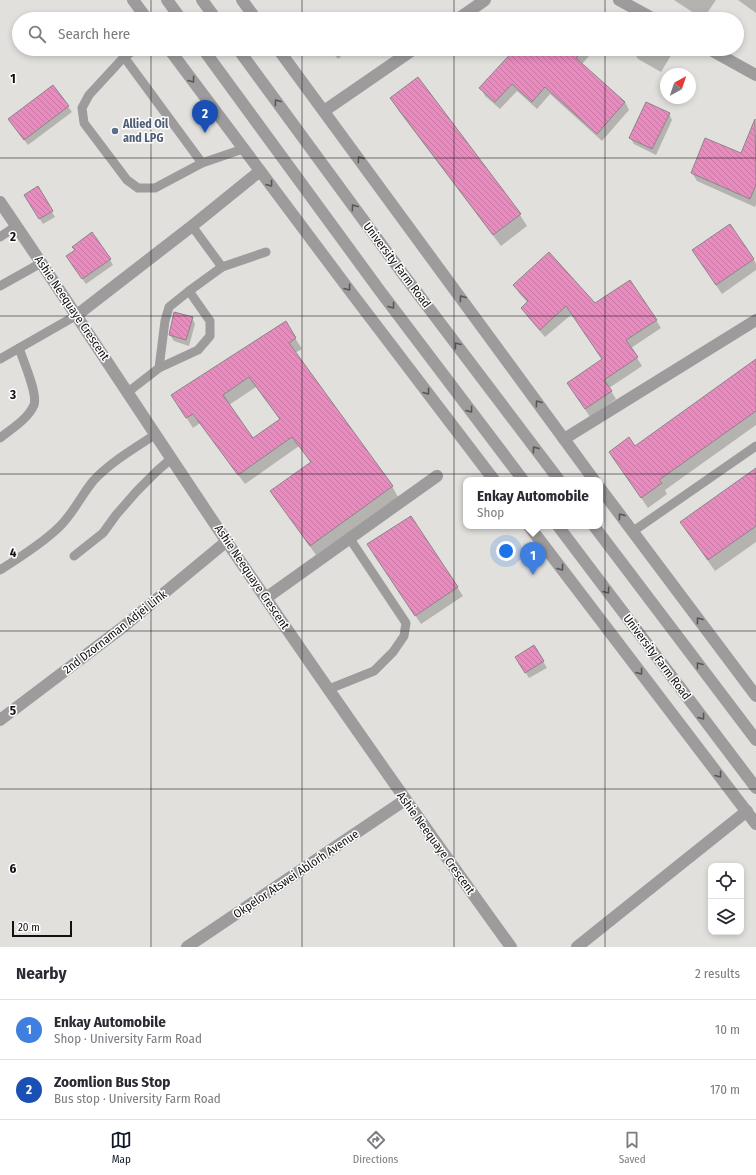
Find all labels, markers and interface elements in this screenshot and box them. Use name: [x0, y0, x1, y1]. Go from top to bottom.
search box: [12, 12, 744, 56]
icon: search: [26, 23, 48, 45]
text: Search here: [58, 25, 130, 43]
north arrow: [660, 68, 696, 104]
text: 1: [10, 71, 16, 86]
one-way arrow: [187, 76, 194, 83]
pin: 2: [192, 100, 218, 133]
one-way arrow: [275, 100, 282, 107]
place label: Allied Oil and LPG: [122, 117, 169, 145]
marker: Allied Oil and LPG: [110, 126, 120, 136]
one-way arrow: [358, 157, 365, 164]
one-way arrow: [266, 180, 273, 187]
one-way arrow: [352, 205, 359, 212]
street label: University Farm Road: [360, 220, 434, 310]
text: 2: [9, 229, 16, 244]
street label: Ashie Neequaye Crescent: [32, 253, 112, 363]
one-way arrow: [343, 284, 350, 291]
one-way arrow: [459, 295, 467, 302]
one-way arrow: [387, 302, 394, 309]
one-way arrow: [455, 343, 462, 350]
text: 3: [9, 387, 16, 402]
one-way arrow: [422, 387, 429, 394]
one-way arrow: [536, 401, 543, 408]
one-way arrow: [465, 405, 472, 412]
one-way arrow: [533, 446, 540, 453]
popup: [463, 477, 603, 529]
text: Enkay Automobile: [477, 487, 589, 505]
text: Shop: [477, 505, 504, 520]
one-way arrow: [618, 513, 625, 520]
street label: Ashie Neequaye Crescent: [212, 522, 292, 632]
your location: [496, 541, 516, 561]
pin: 1: [520, 542, 546, 575]
text: 4: [10, 545, 17, 560]
one-way arrow: [557, 564, 564, 571]
one-way arrow: [602, 586, 609, 593]
street label: 2nd Dzornaman Adjei Link: [61, 587, 170, 677]
street label: University Farm Road: [620, 612, 694, 702]
one-way arrow: [696, 617, 704, 624]
one-way arrow: [696, 662, 703, 669]
one-way arrow: [635, 667, 642, 674]
text: 5: [10, 703, 16, 718]
one-way arrow: [697, 712, 704, 719]
one-way arrow: [714, 770, 721, 777]
street label: Ashie Neequaye Crescent: [394, 789, 478, 897]
street label: Okpelor Atswei Ablorh Avenue: [231, 827, 361, 921]
text: 6: [10, 861, 17, 876]
map controls: [708, 863, 744, 935]
button: locate: [708, 863, 744, 899]
button: layers: [708, 899, 744, 935]
scale bar: [12, 919, 72, 938]
text: 20 m: [18, 921, 40, 934]
text: Nearby: [16, 963, 67, 984]
text: 2 results: [695, 966, 740, 981]
text: Enkay Automobile: [54, 1013, 166, 1031]
text: 1: [26, 1022, 32, 1037]
text: 10 m: [715, 1022, 740, 1037]
text: Shop · University Farm Road: [54, 1031, 202, 1046]
text: Zoomlion Bus Stop: [54, 1073, 170, 1091]
text: 2: [26, 1082, 32, 1097]
text: 170 m: [710, 1082, 740, 1097]
text: Bus stop · University Farm Road: [54, 1091, 221, 1106]
tab: Map: [110, 1129, 132, 1166]
tab: Directions: [353, 1129, 398, 1166]
tab: Saved: [619, 1129, 646, 1166]

